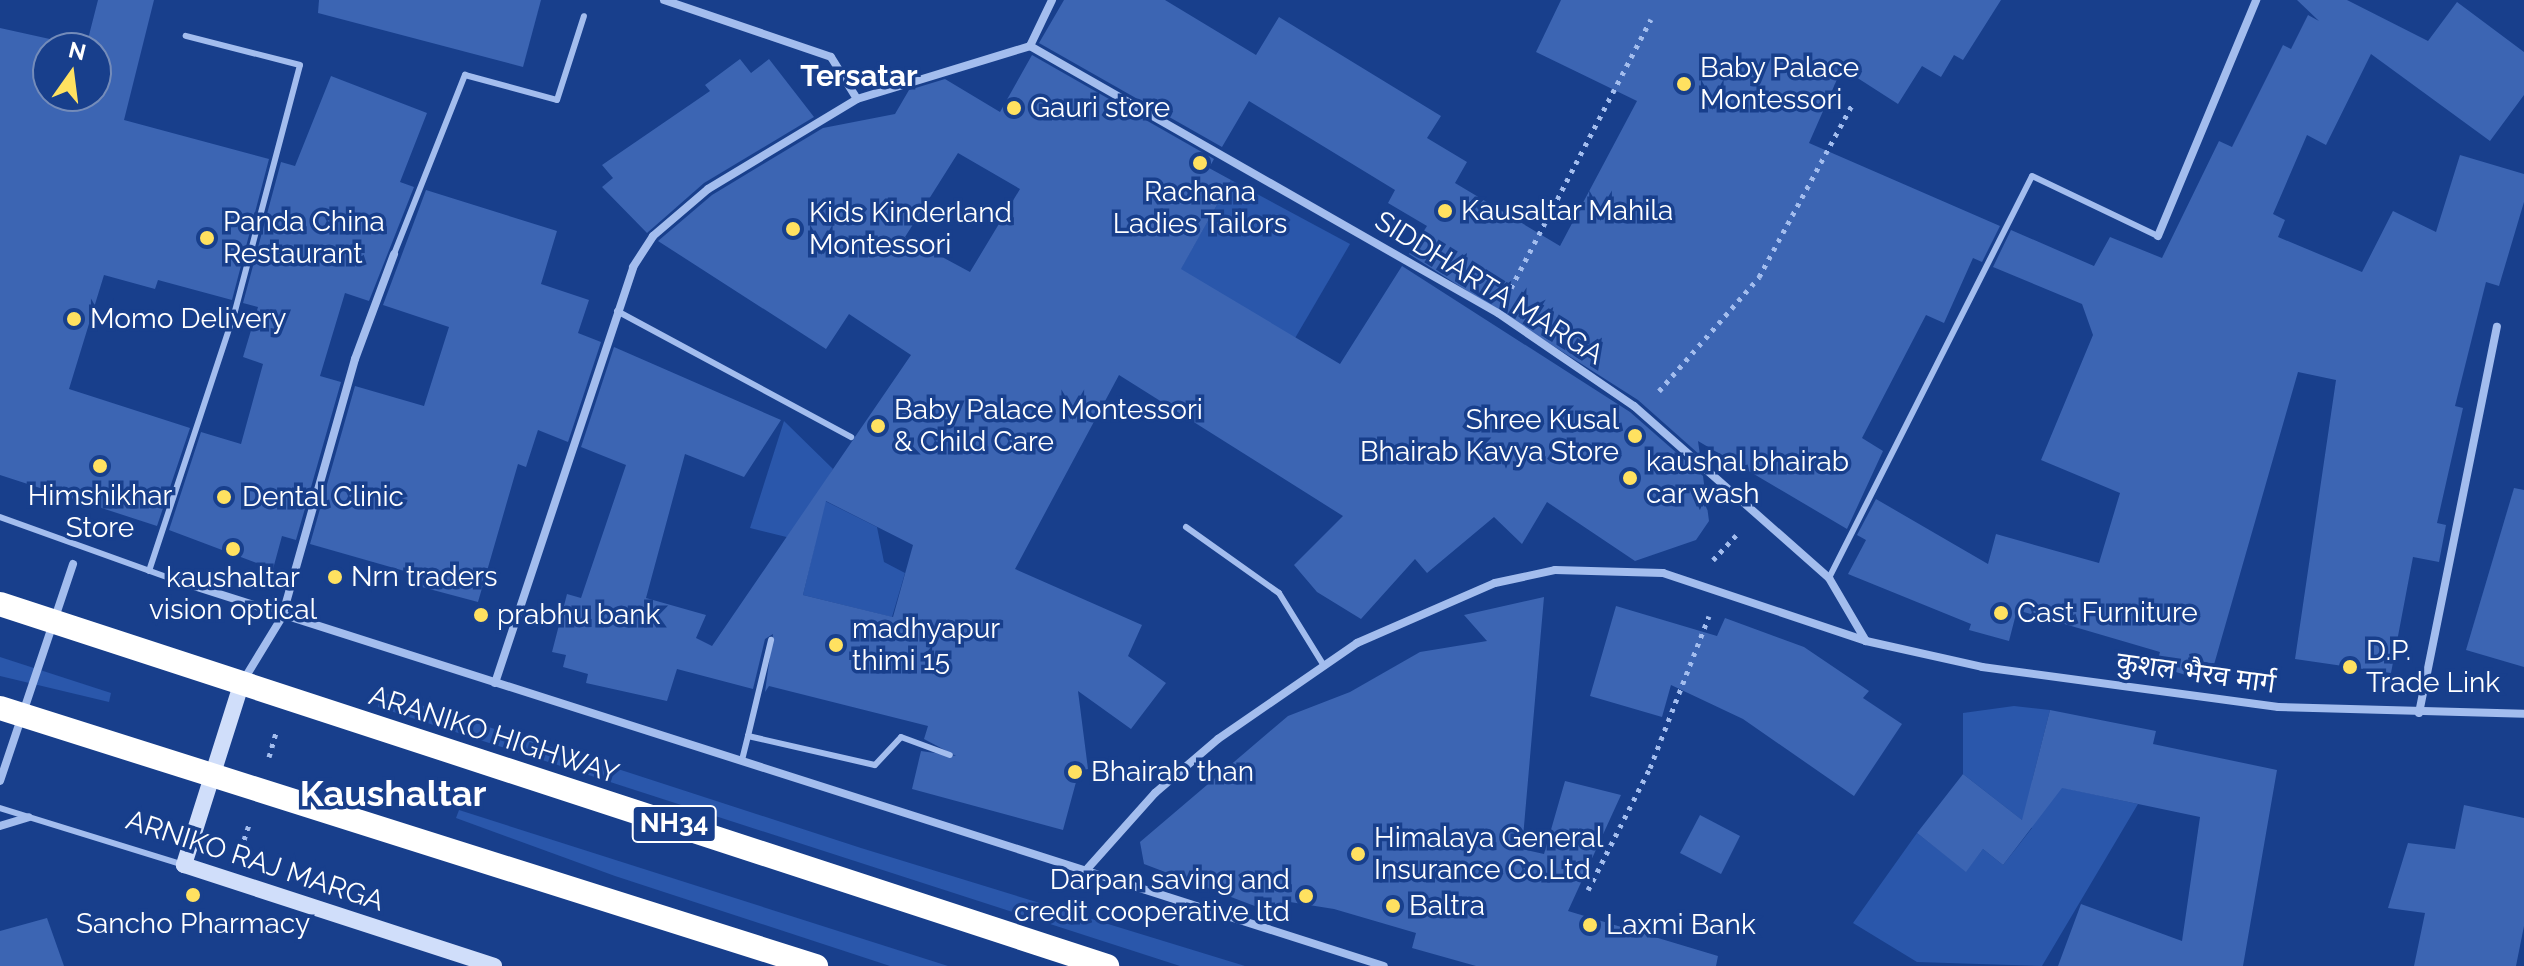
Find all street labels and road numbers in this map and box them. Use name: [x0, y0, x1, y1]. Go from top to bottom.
street label: SIDDHARTA MARGA: [1368, 204, 1610, 372]
street label: कुशल‌ भैरव मार्ग: [2114, 645, 2278, 701]
street label: ARANIKO HIGHWAY: [365, 679, 623, 791]
road number: NH34: [630, 802, 718, 846]
street label: ARNIKO RAJ MARGA: [122, 803, 388, 919]

